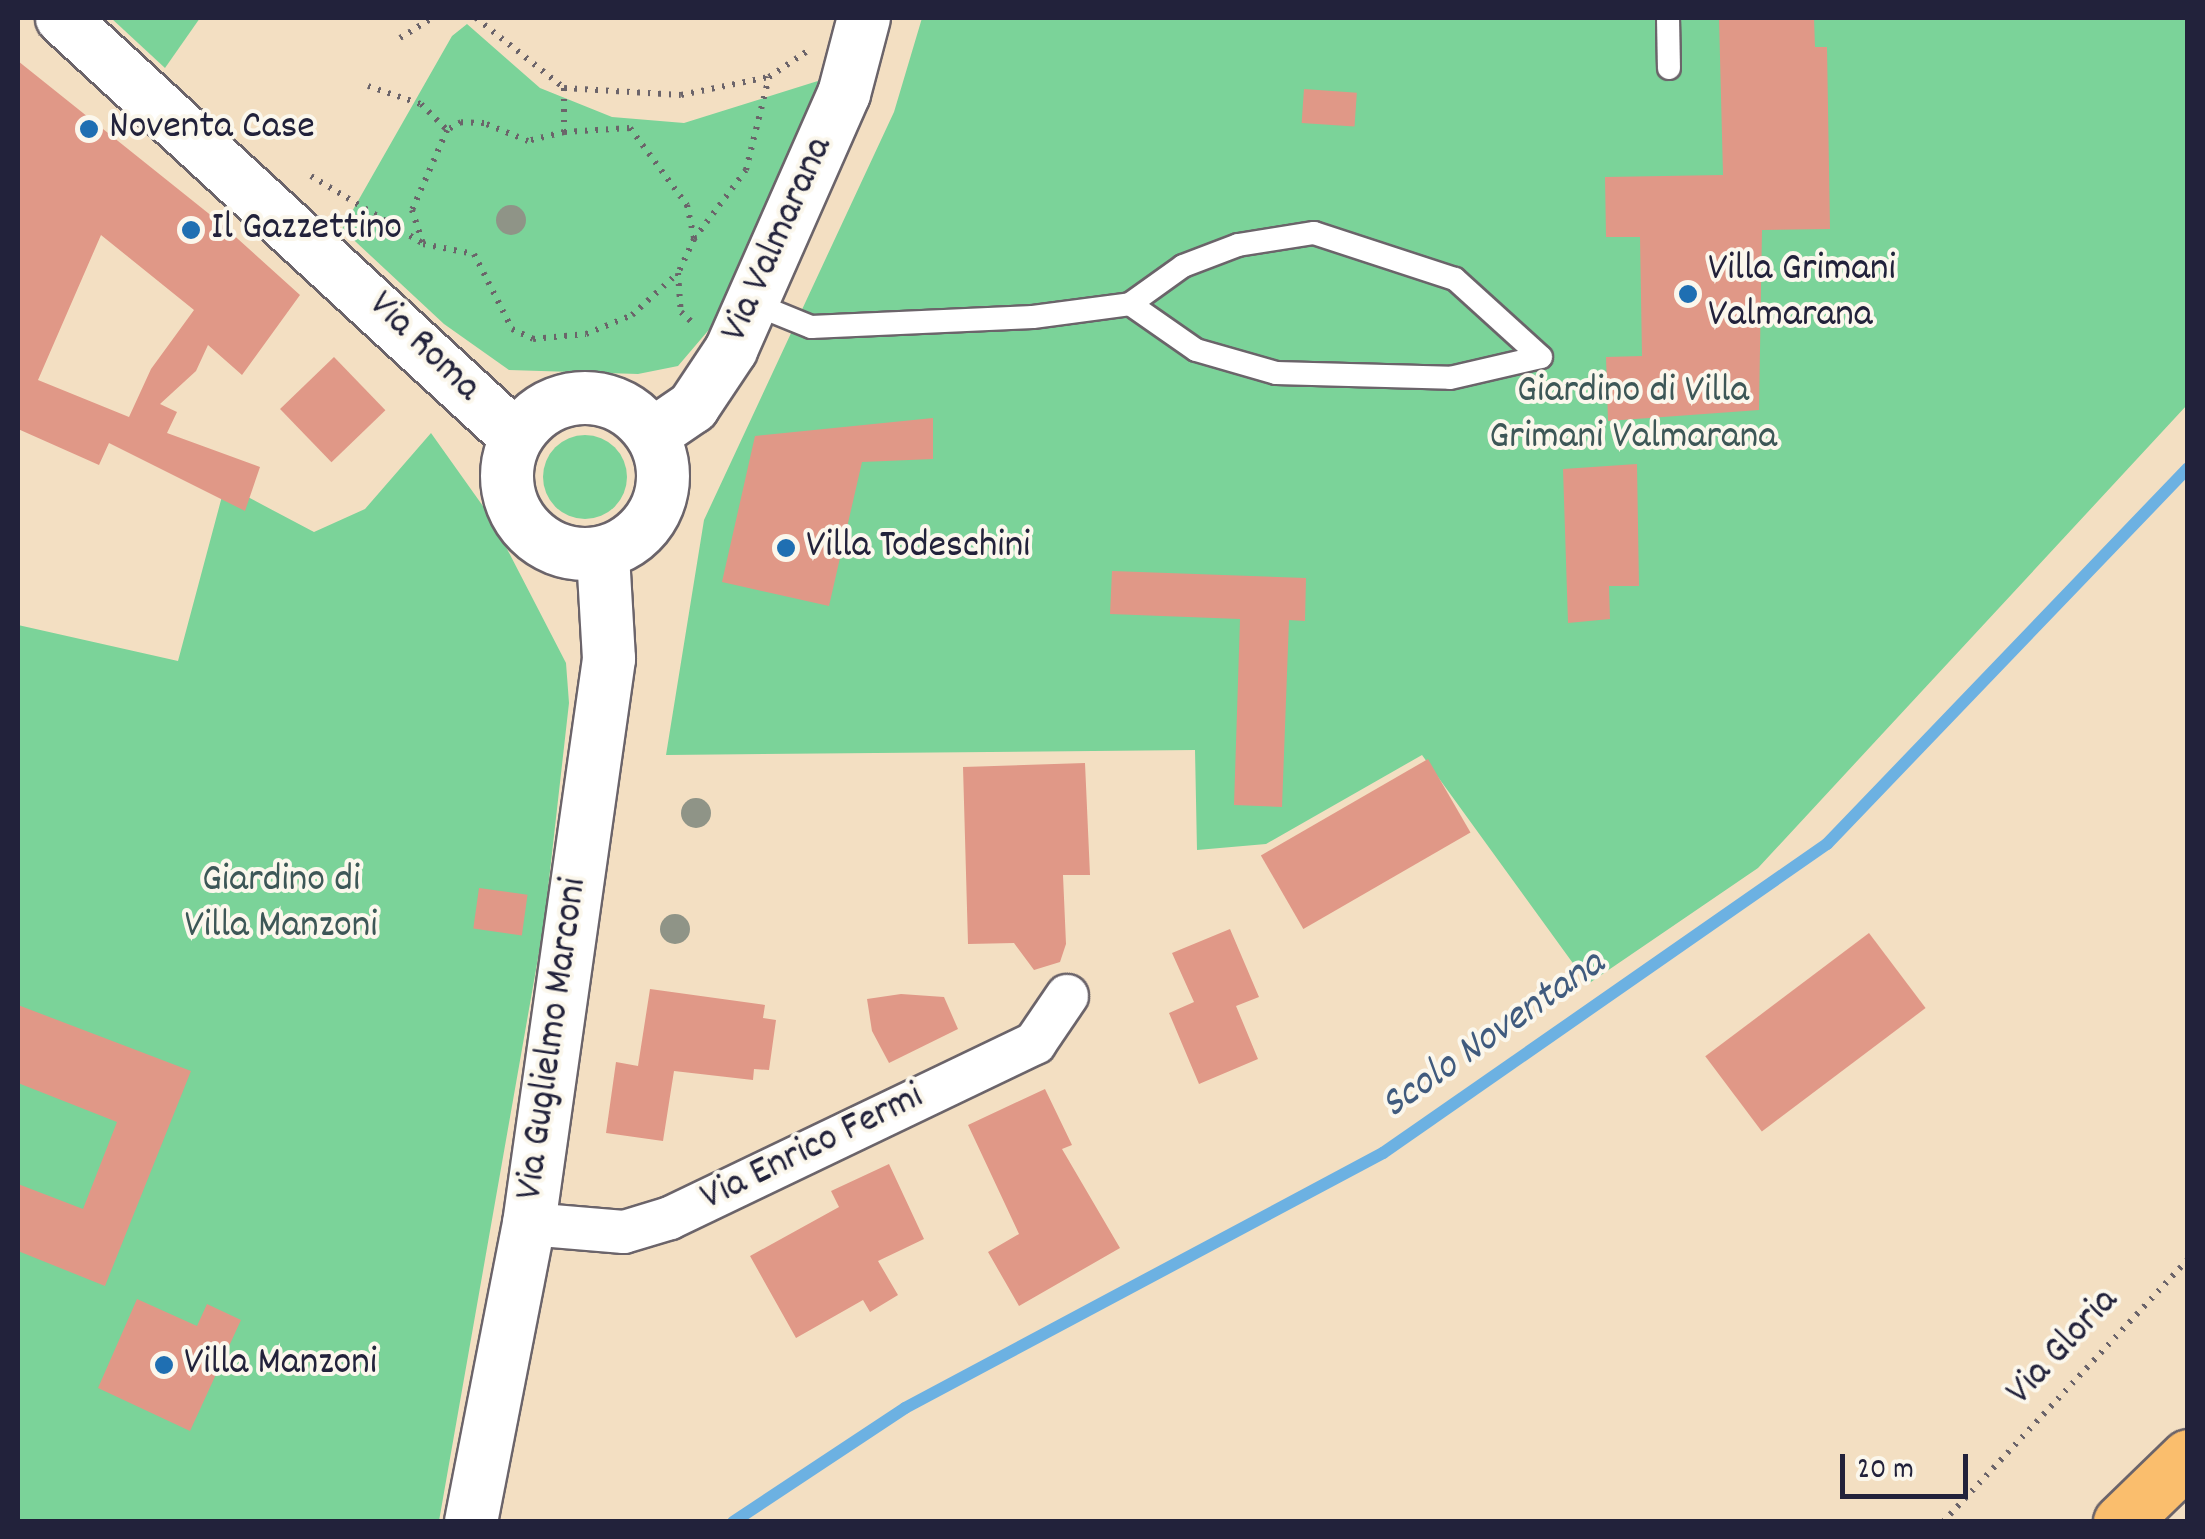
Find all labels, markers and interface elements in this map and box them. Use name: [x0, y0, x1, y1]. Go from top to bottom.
place label: Noventa Case: [109, 105, 315, 153]
marker: Noventa Case: [78, 118, 100, 140]
street label: Via Valmarana: [713, 130, 845, 350]
place label: Il Gazzettino: [211, 206, 402, 254]
marker: Il Gazzettino: [180, 219, 202, 241]
place label: Villa Grimani Valmarana: [1708, 247, 1896, 341]
street label: Via Roma: [357, 283, 489, 413]
marker: Villa Grimani Valmarana: [1677, 283, 1699, 305]
park label: Giardino di Villa Grimani Valmarana: [1489, 369, 1777, 463]
place label: Villa Todeschini: [806, 524, 1030, 572]
marker: Villa Todeschini: [775, 537, 797, 559]
park label: Giardino di Villa Manzoni: [185, 858, 377, 952]
street label: Via Guglielmo Marconi: [508, 875, 600, 1203]
water label: Scolo Noventana: [1372, 940, 1616, 1132]
street label: Via Enrico Fermi: [694, 1075, 932, 1223]
street label: Via Gloria: [1998, 1279, 2130, 1417]
place label: Villa Manzoni: [184, 1341, 377, 1389]
marker: Villa Manzoni: [153, 1354, 175, 1376]
scale bar: [1845, 1434, 1972, 1496]
text: 20 m: [1857, 1450, 1914, 1493]

